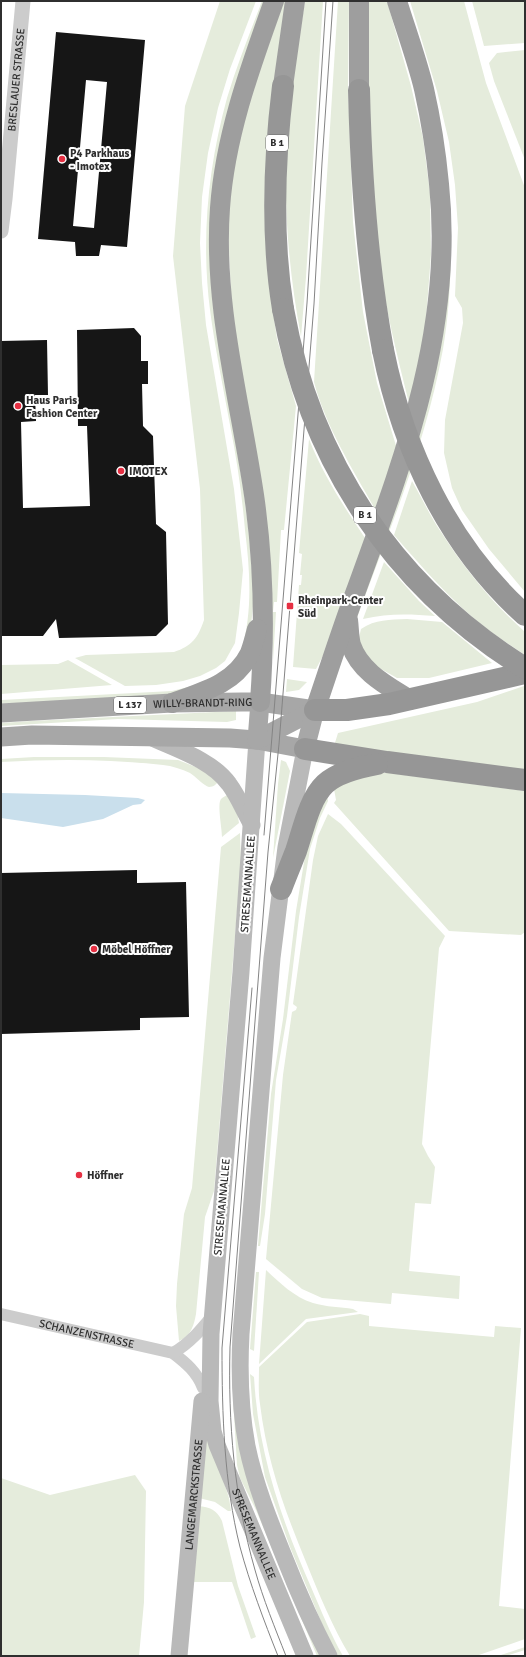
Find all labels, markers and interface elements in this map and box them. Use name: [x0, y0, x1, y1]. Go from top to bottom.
street label: BRESLAUER STRASSE: [5, 28, 27, 132]
road number: B 1: [266, 135, 288, 151]
place label: P4 Parkhaus - Imotex: [70, 147, 130, 173]
marker: P4 Parkhaus - Imotex: [57, 154, 67, 164]
place label: Haus Paris Fashion Center: [26, 394, 98, 420]
marker: Haus Paris Fashion Center: [13, 401, 23, 411]
place label: IMOTEX: [129, 465, 168, 478]
marker: IMOTEX: [116, 466, 126, 476]
road number: B 1: [354, 507, 376, 523]
place label: Rheinpark-Center Süd: [298, 594, 384, 620]
marker: Rheinpark-Center Süd: [285, 601, 295, 611]
street label: WILLY-BRANDT-RING: [153, 695, 252, 711]
road number: L 137: [114, 697, 146, 713]
street label: STRESEMANNALLEE: [238, 835, 258, 933]
place label: Möbel Höffner: [102, 943, 171, 956]
marker: Möbel Höffner: [89, 944, 99, 954]
street label: STRESEMANNALLEE: [211, 1158, 233, 1256]
place label: Höffner: [87, 1169, 124, 1182]
marker: Höffner: [74, 1170, 84, 1180]
street label: SCHANZENSTRASSE: [38, 1316, 136, 1351]
street label: LANGEMARCKSTRASSE: [182, 1439, 205, 1551]
street label: STRESEMANNALLEE: [229, 1487, 279, 1582]

